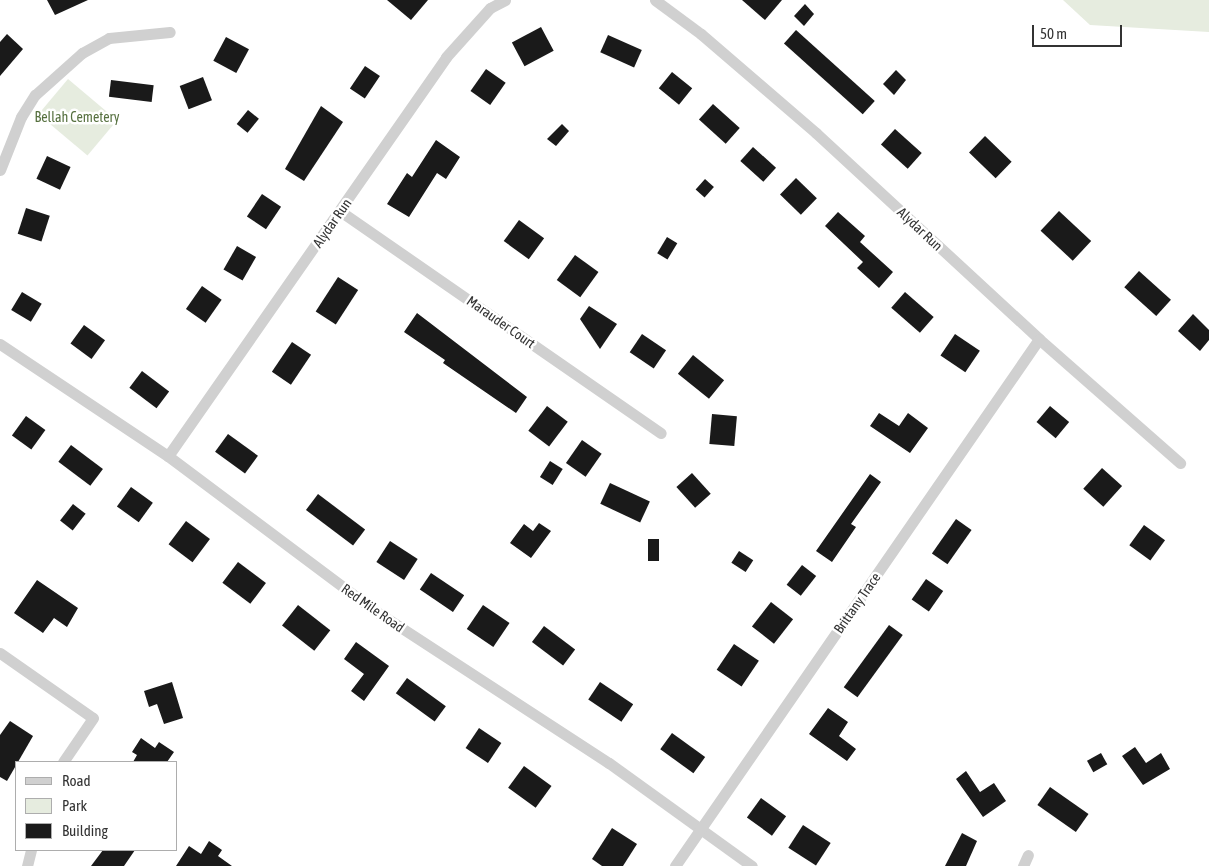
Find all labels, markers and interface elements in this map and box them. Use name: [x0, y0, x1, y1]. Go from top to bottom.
scale bar: [1034, 15, 1124, 47]
text: 50 m: [1040, 25, 1067, 42]
park label: Bellah Cemetery: [35, 109, 119, 125]
street label: Alydar Run: [309, 195, 355, 251]
street label: Alydar Run: [894, 204, 946, 254]
street label: Marauder Court: [464, 292, 538, 352]
street label: Brittany Trace: [830, 569, 884, 637]
street label: Red Mile Road: [338, 580, 408, 636]
legend: [15, 761, 178, 851]
text: Road: [62, 772, 91, 789]
text: Park: [62, 797, 87, 814]
text: Building: [62, 822, 108, 839]

